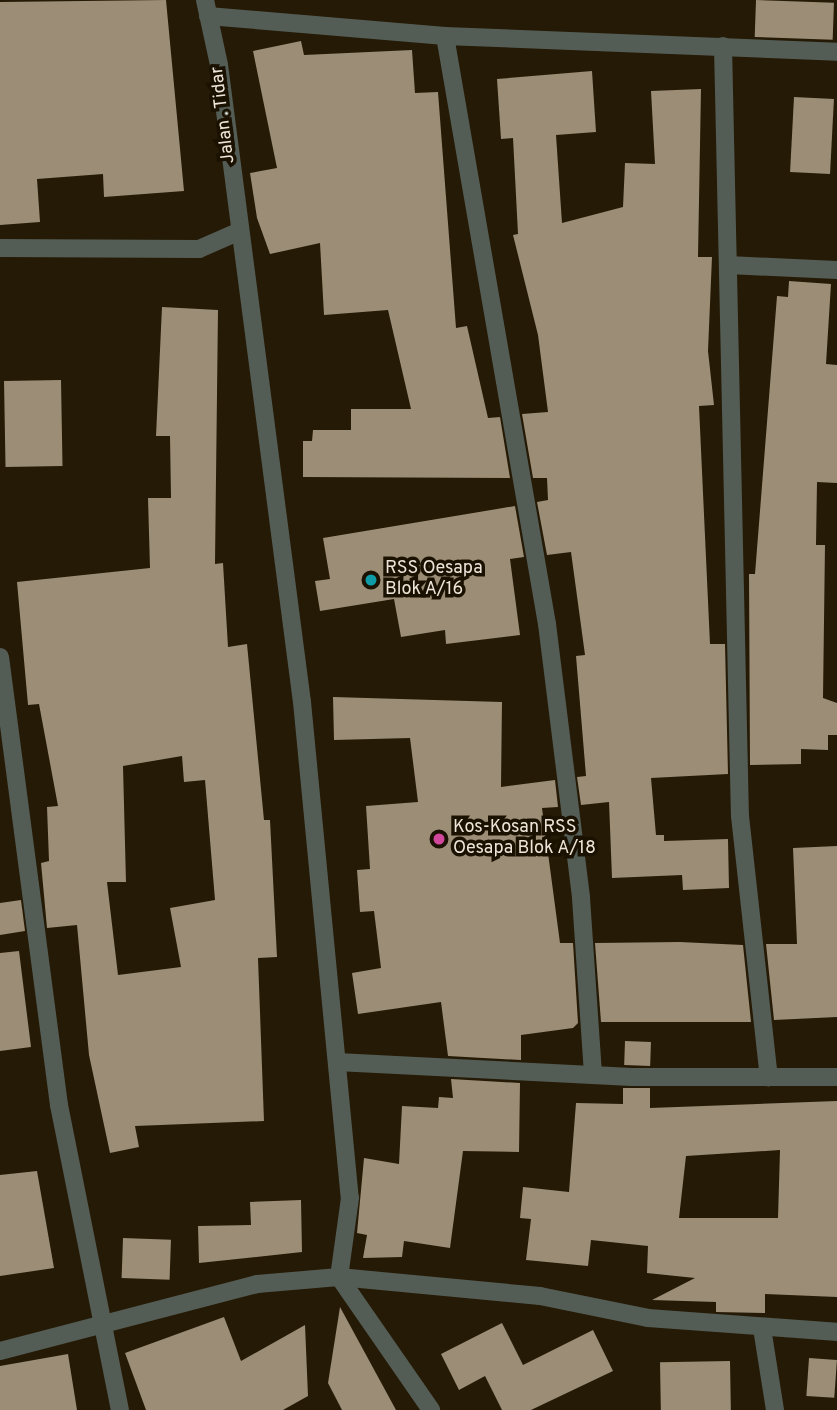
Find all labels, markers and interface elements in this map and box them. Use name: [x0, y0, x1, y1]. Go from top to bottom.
street label: Jalan . Tidar: [207, 65, 241, 165]
place label: RSS Oesapa Blok A/16: [385, 559, 483, 602]
marker: RSS Oesapa Blok A/16: [363, 572, 379, 588]
place label: Kos-Kosan RSS Oesapa Blok A/18: [453, 818, 597, 860]
marker: Kos-Kosan RSS Oesapa Blok A/18: [431, 831, 447, 847]

